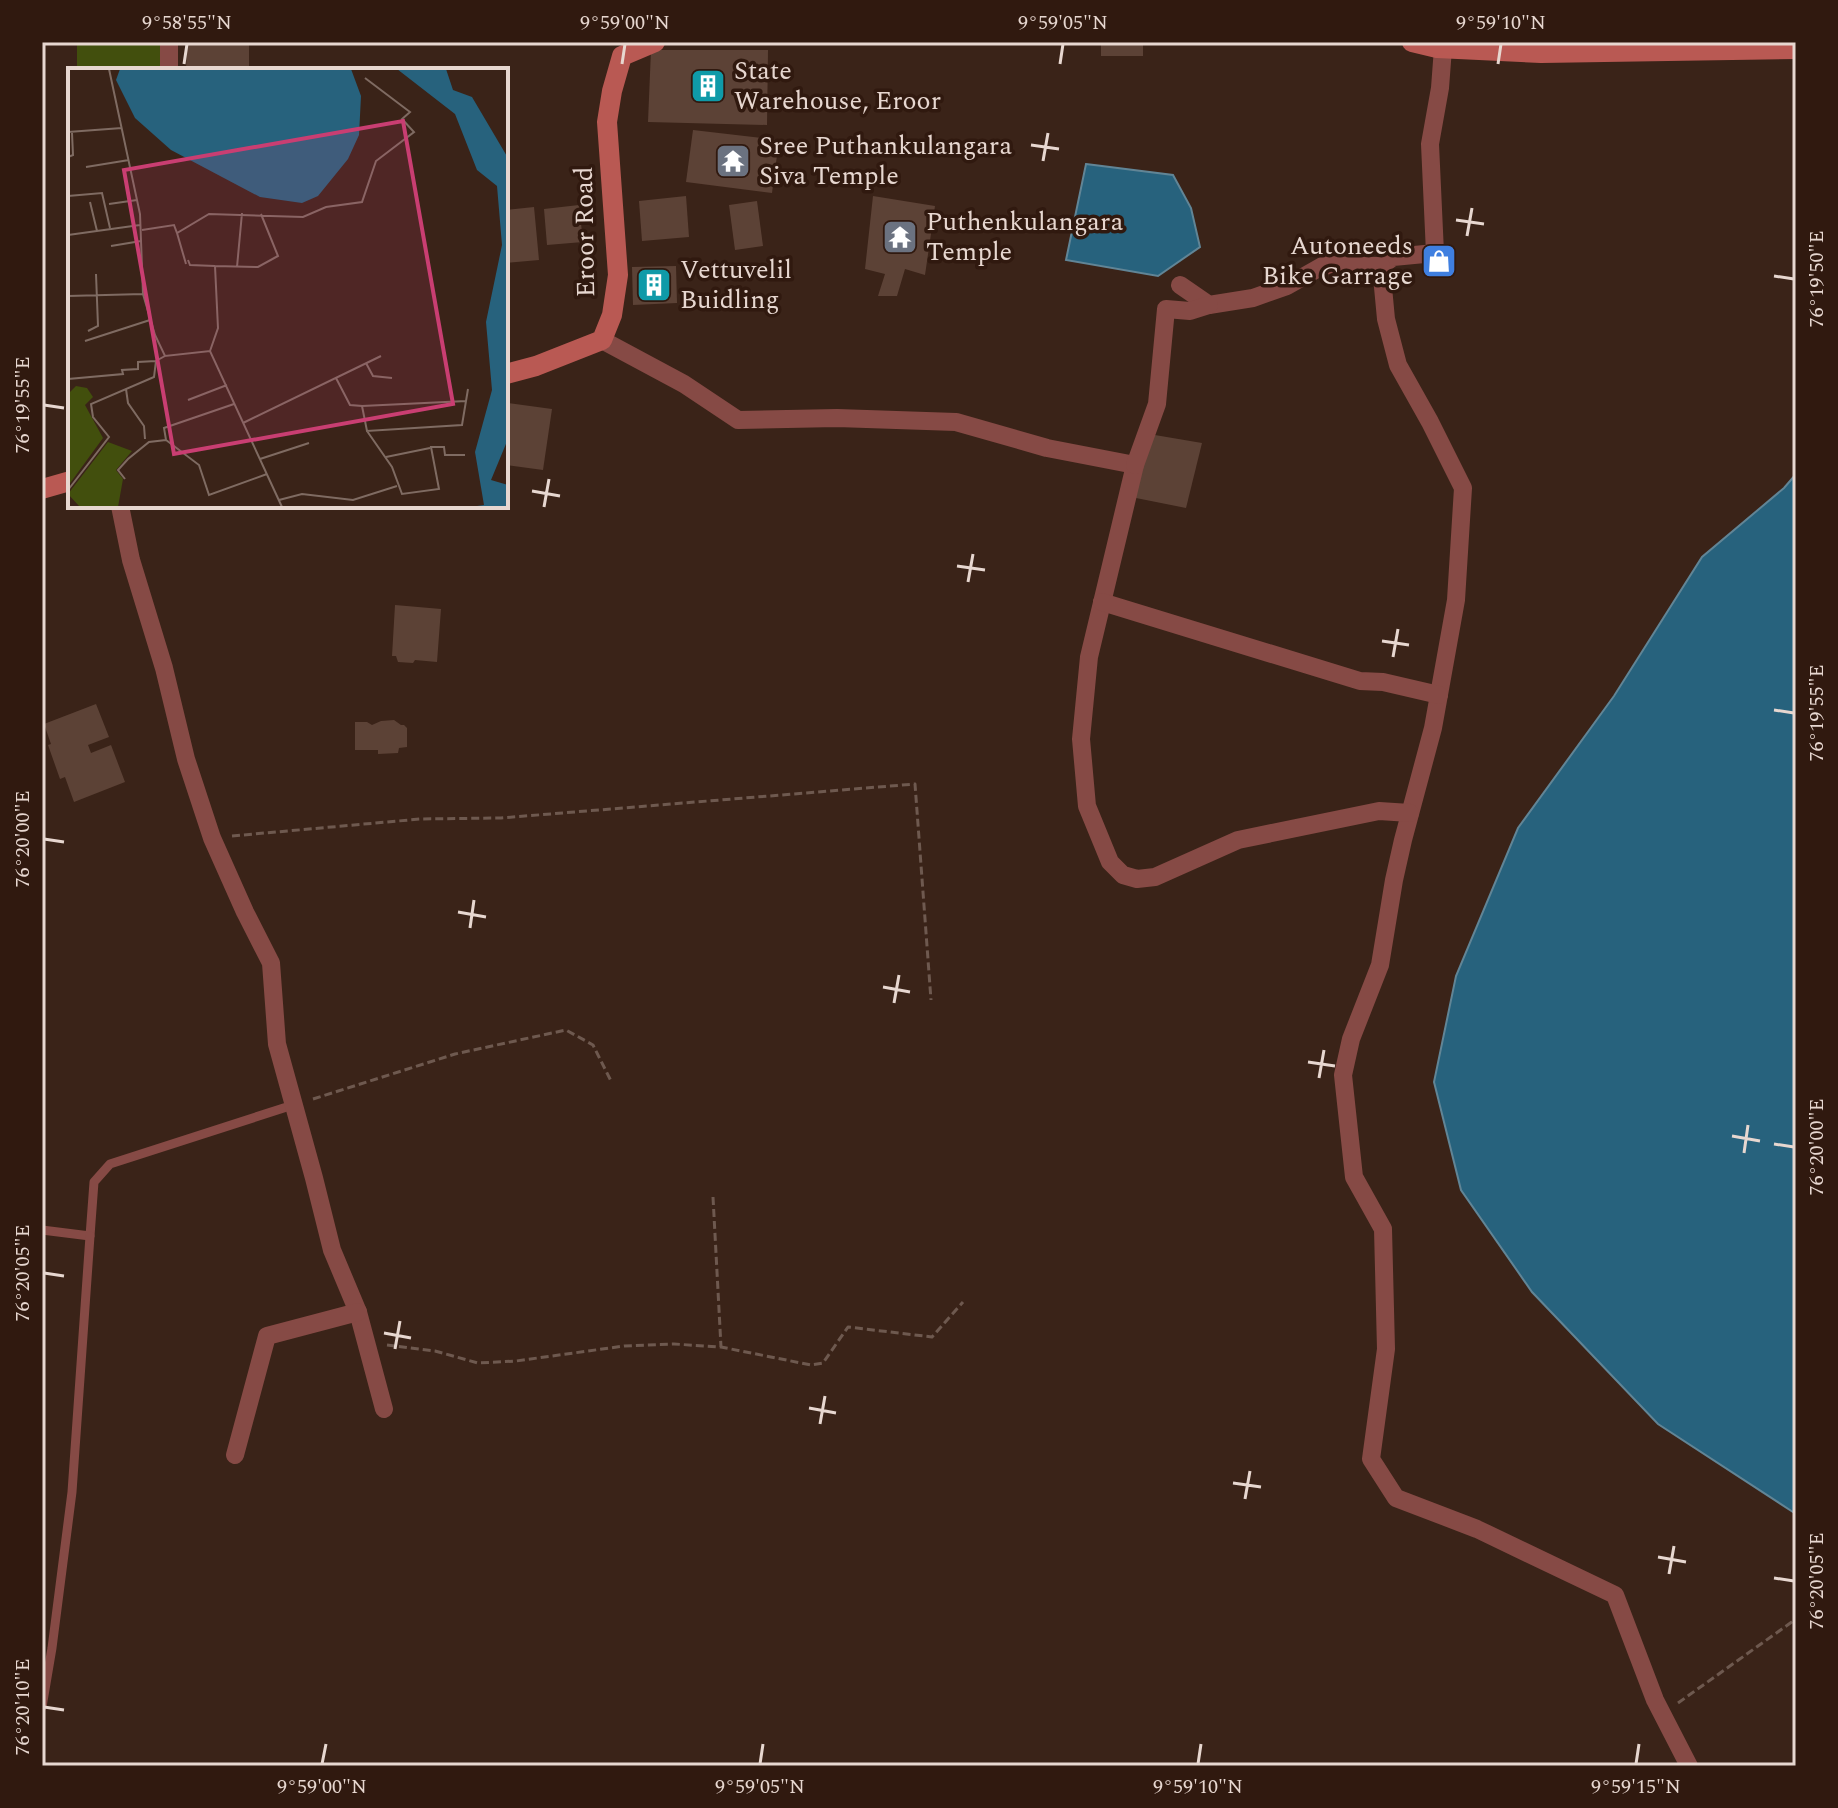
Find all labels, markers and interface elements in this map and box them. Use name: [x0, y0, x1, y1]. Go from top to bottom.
text: 9°58'55"N: [142, 8, 232, 38]
text: 9°59'00"N: [580, 8, 670, 38]
text: 9°59'05"N: [1018, 8, 1108, 38]
text: 9°59'10"N: [1456, 8, 1546, 38]
place label: State Warehouse, Eroor: [734, 51, 941, 121]
building icon: State Warehouse, Eroor: [689, 67, 727, 105]
inset map: [68, 68, 508, 508]
place label: Sree Puthankulangara Siva Temple: [759, 126, 1012, 196]
temple icon: Sree Puthankulangara Siva Temple: [714, 142, 752, 180]
street label: Eroor Road: [564, 166, 606, 298]
place label: Puthenkulangara Temple: [926, 202, 1124, 272]
temple icon: Puthenkulangara Temple: [881, 218, 919, 256]
place label: Autoneeds Bike Garrage: [1262, 226, 1413, 296]
text: 76°19'50"E: [1802, 230, 1832, 328]
shop icon: Autoneeds Bike Garrage: [1420, 242, 1458, 280]
place label: Vettuvelil Buidling: [680, 250, 792, 320]
building icon: Vettuvelil Buidling: [635, 266, 673, 304]
text: 76°19'55"E: [8, 356, 38, 454]
text: 76°19'55"E: [1802, 664, 1832, 762]
text: 76°20'00"E: [8, 790, 38, 888]
text: 76°20'00"E: [1802, 1098, 1832, 1196]
text: 76°20'05"E: [8, 1224, 38, 1322]
text: 76°20'05"E: [1802, 1532, 1832, 1630]
text: 76°20'10"E: [8, 1658, 38, 1756]
text: 9°59'00"N: [277, 1772, 367, 1802]
text: 9°59'05"N: [715, 1772, 805, 1802]
text: 9°59'10"N: [1153, 1772, 1243, 1802]
text: 9°59'15"N: [1591, 1772, 1681, 1802]

